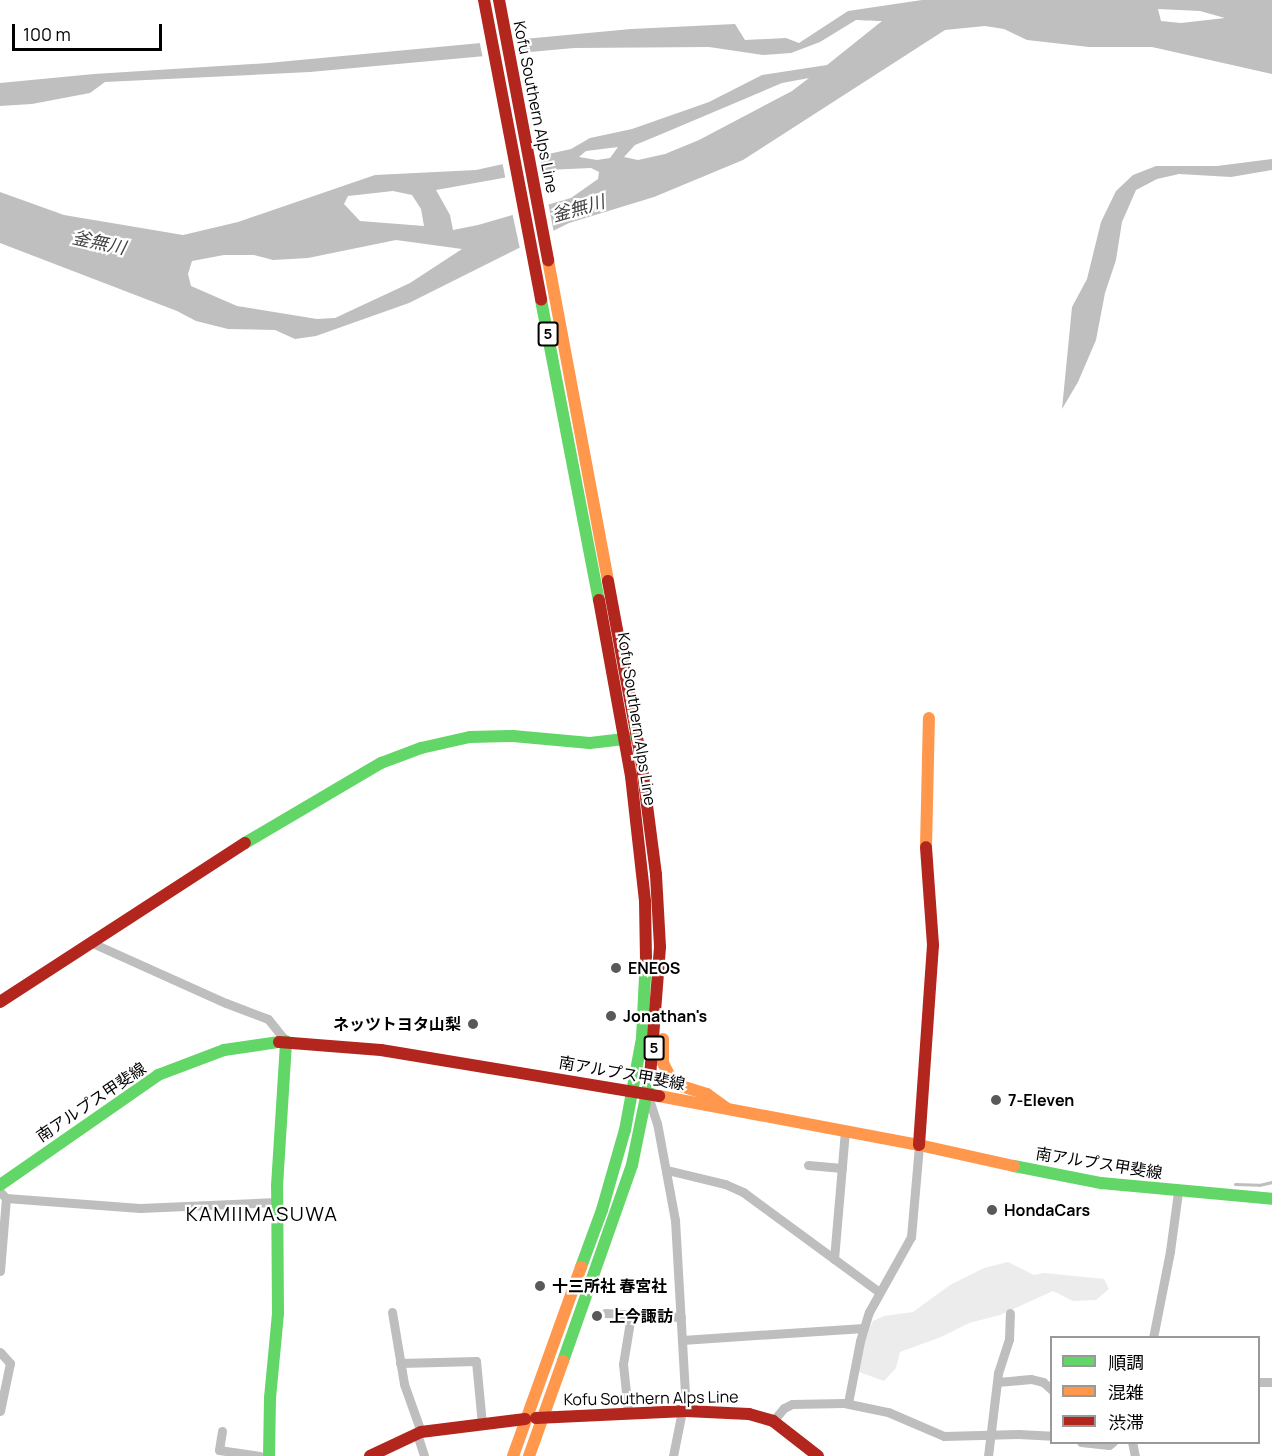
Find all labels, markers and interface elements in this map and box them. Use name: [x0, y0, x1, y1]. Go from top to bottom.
scale bar: [15, 12, 165, 50]
street label: Kofu Southern Alps Line: [510, 19, 562, 195]
text: 100 m: [23, 22, 71, 46]
water label: 釜無川: [549, 190, 607, 226]
water label: 釜無川: [70, 226, 128, 258]
road number: 5: [538, 322, 558, 346]
street label: Kofu Southern Alps Line: [614, 631, 660, 807]
place label: ENEOS: [628, 958, 680, 978]
marker: ENEOS: [609, 961, 623, 975]
place label: Jonathan's: [623, 1006, 707, 1026]
marker: Jonathan's: [604, 1009, 618, 1023]
place label: ネッツトヨタ山梨: [333, 1014, 461, 1034]
marker: ネッツトヨタ山梨: [466, 1017, 480, 1031]
road number: 5: [644, 1036, 664, 1060]
street label: 南アルプス甲斐線: [557, 1052, 687, 1094]
street label: 南アルプス甲斐線: [33, 1058, 149, 1146]
place label: 7-Eleven: [1008, 1090, 1074, 1110]
marker: 7-Eleven: [989, 1093, 1003, 1107]
street label: 南アルプス甲斐線: [1034, 1144, 1164, 1182]
place label: HondaCars: [1004, 1200, 1090, 1220]
district label: KAMIIMASUWA: [186, 1201, 338, 1225]
marker: HondaCars: [985, 1203, 999, 1217]
place label: 十三所社 春宮社: [552, 1276, 667, 1296]
marker: 十三所社 春宮社: [533, 1279, 547, 1293]
place label: 上今諏訪: [609, 1306, 673, 1326]
marker: 上今諏訪: [590, 1309, 604, 1323]
legend: [1050, 1336, 1260, 1444]
text: 順調: [1108, 1350, 1144, 1374]
text: 混雑: [1108, 1380, 1144, 1404]
street label: Kofu Southern Alps Line: [563, 1387, 739, 1409]
text: 渋滞: [1108, 1410, 1144, 1434]

